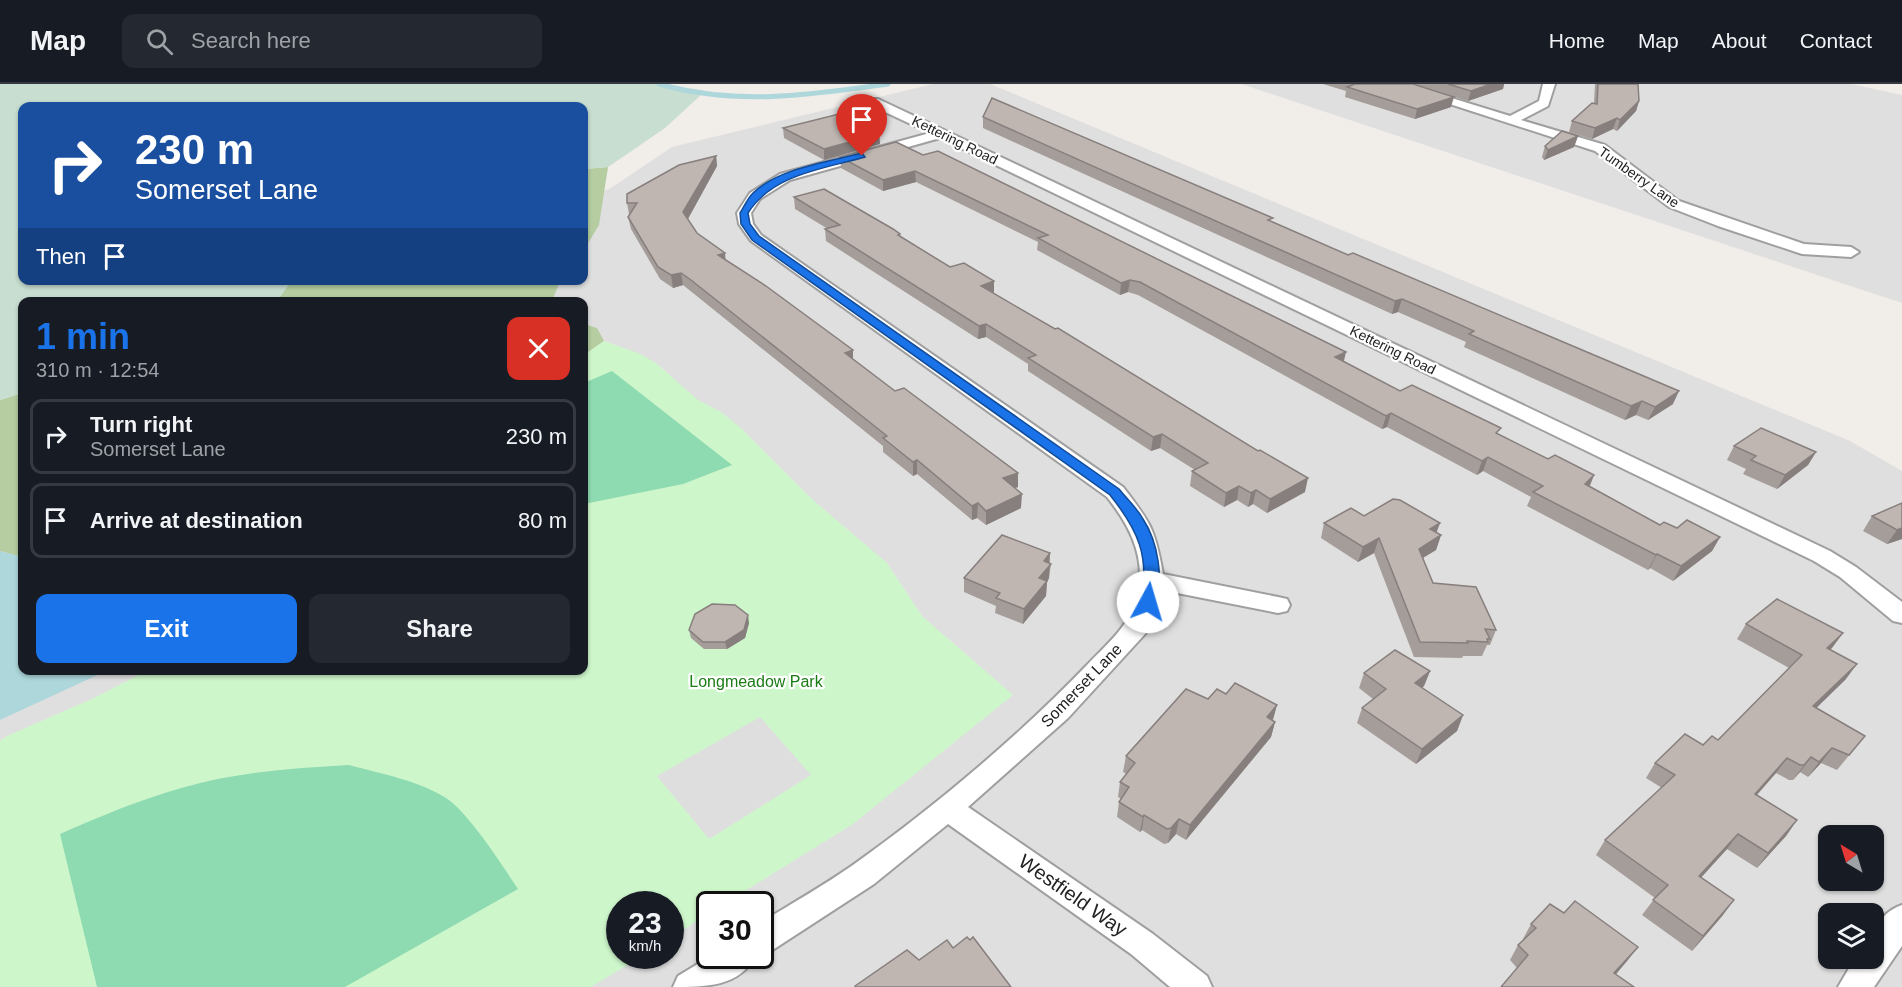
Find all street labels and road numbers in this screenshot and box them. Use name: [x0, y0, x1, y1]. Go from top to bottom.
street label: Kettering Road: [910, 112, 1000, 168]
street label: Tumberry Lane: [1596, 143, 1682, 211]
street label: Kettering Road: [1348, 322, 1438, 378]
street label: Somerset Lane: [1038, 640, 1125, 730]
street label: Westfield Way: [1015, 850, 1131, 940]

